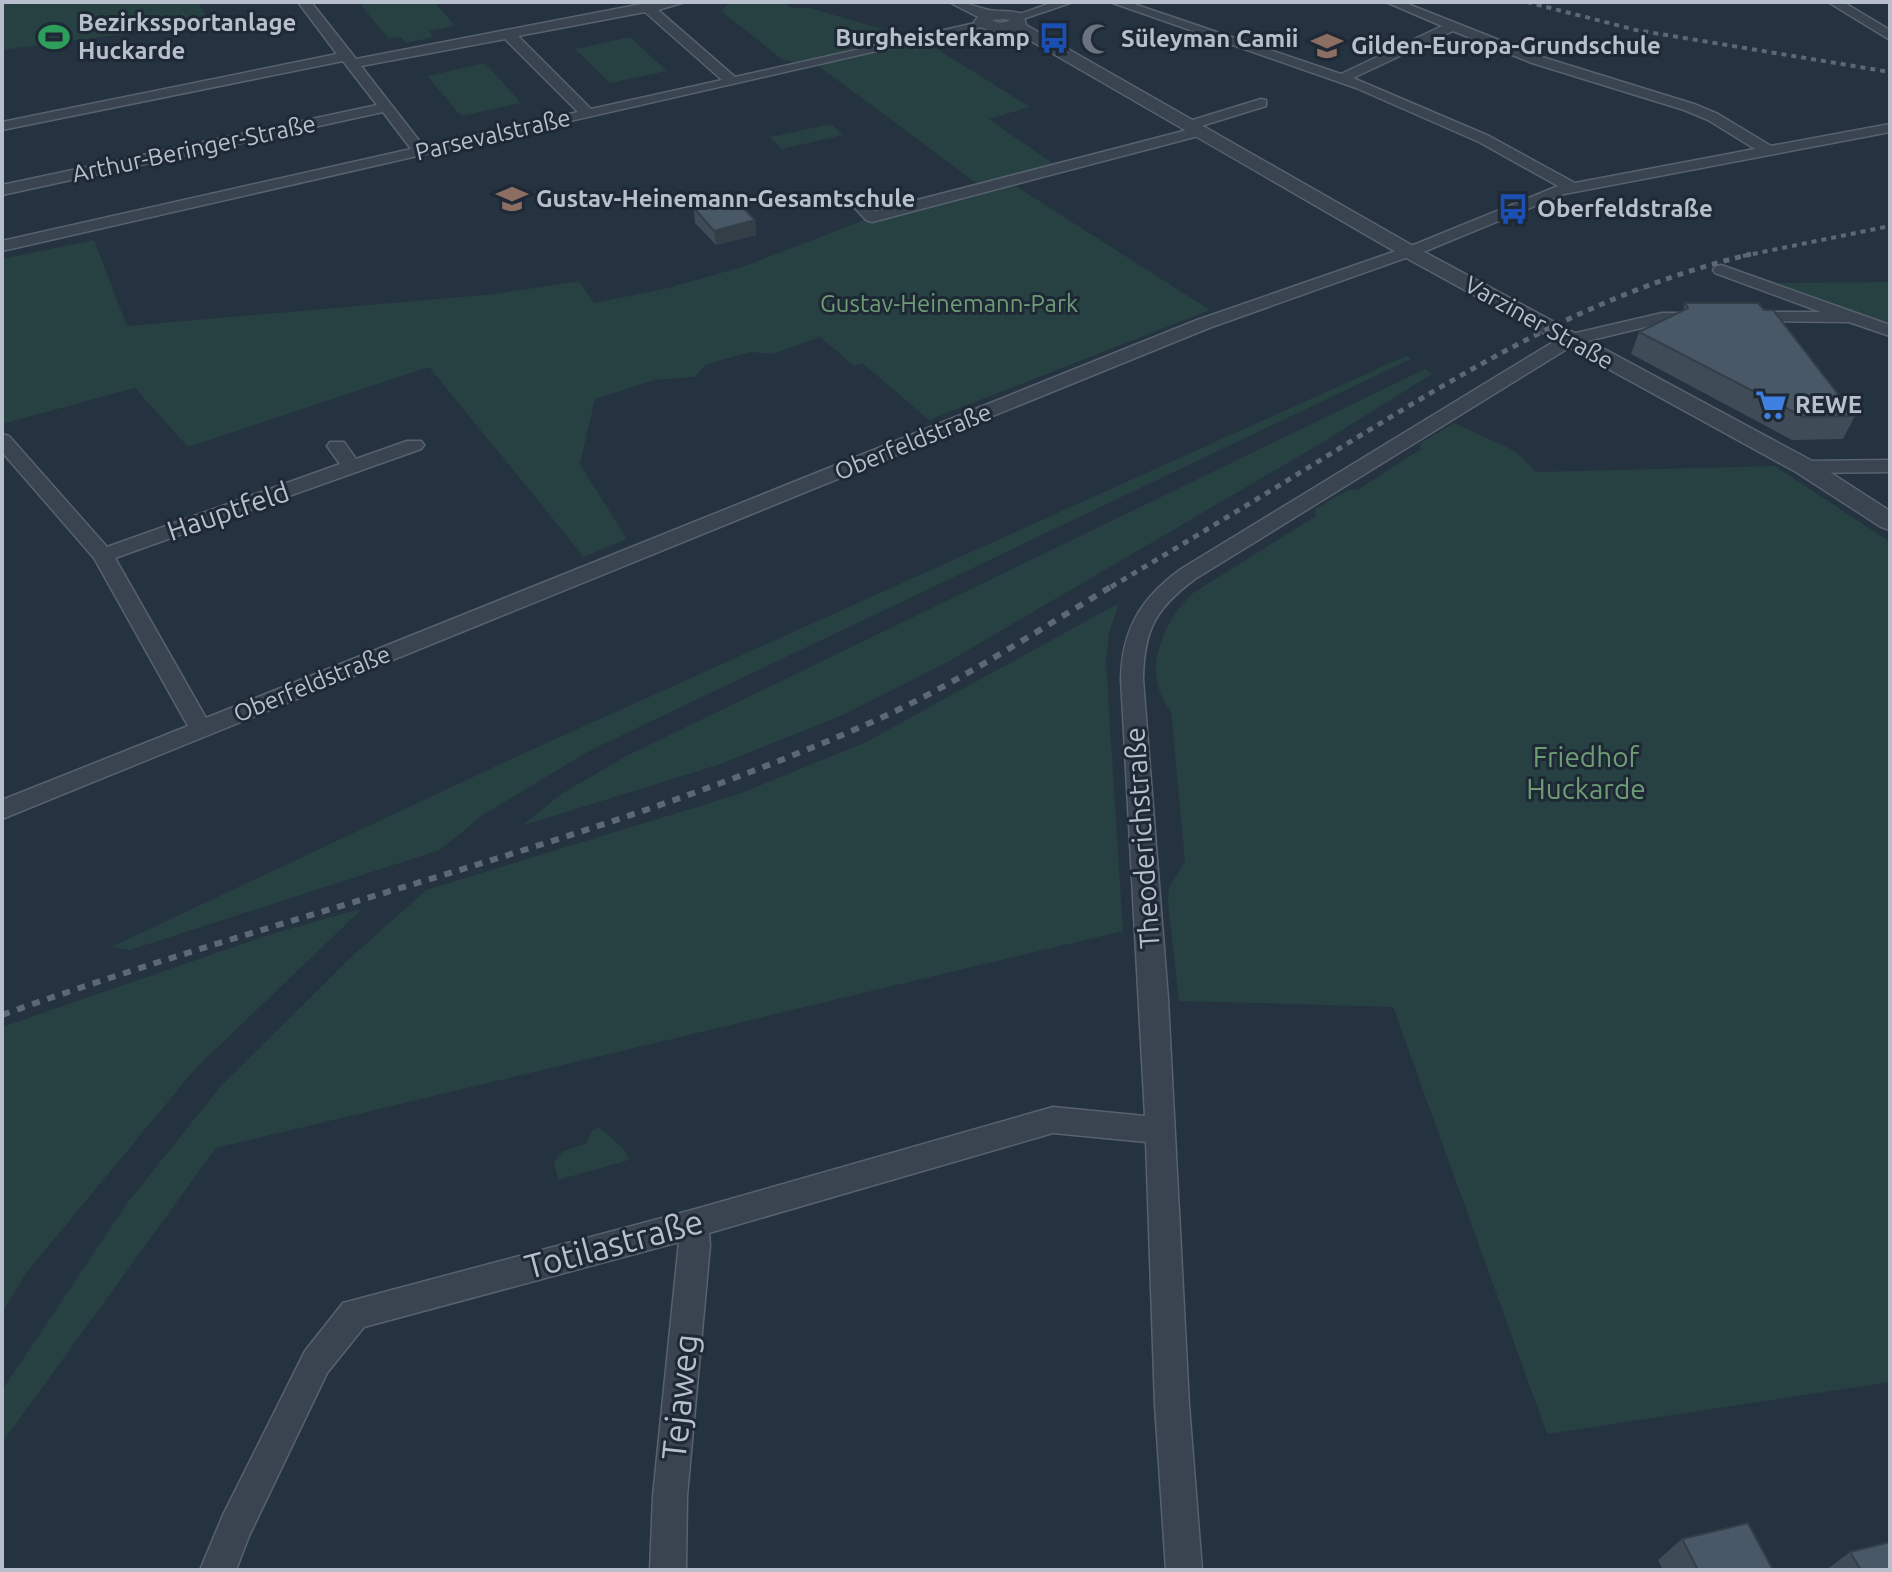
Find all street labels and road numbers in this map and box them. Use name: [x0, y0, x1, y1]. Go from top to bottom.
street label: Parsevalstraße: [413, 104, 573, 165]
street label: Arthur-Beringer-Straße: [70, 110, 318, 187]
street label: Varziner Straße: [1460, 271, 1618, 375]
street label: Oberfeldstraße: [830, 398, 995, 485]
street label: Hauptfeld: [163, 475, 293, 546]
street label: Oberfeldstraße: [229, 640, 394, 727]
street label: Theoderichstraße: [1118, 726, 1165, 950]
street label: Totilastraße: [520, 1201, 707, 1285]
street label: Tejaweg: [654, 1332, 705, 1462]

